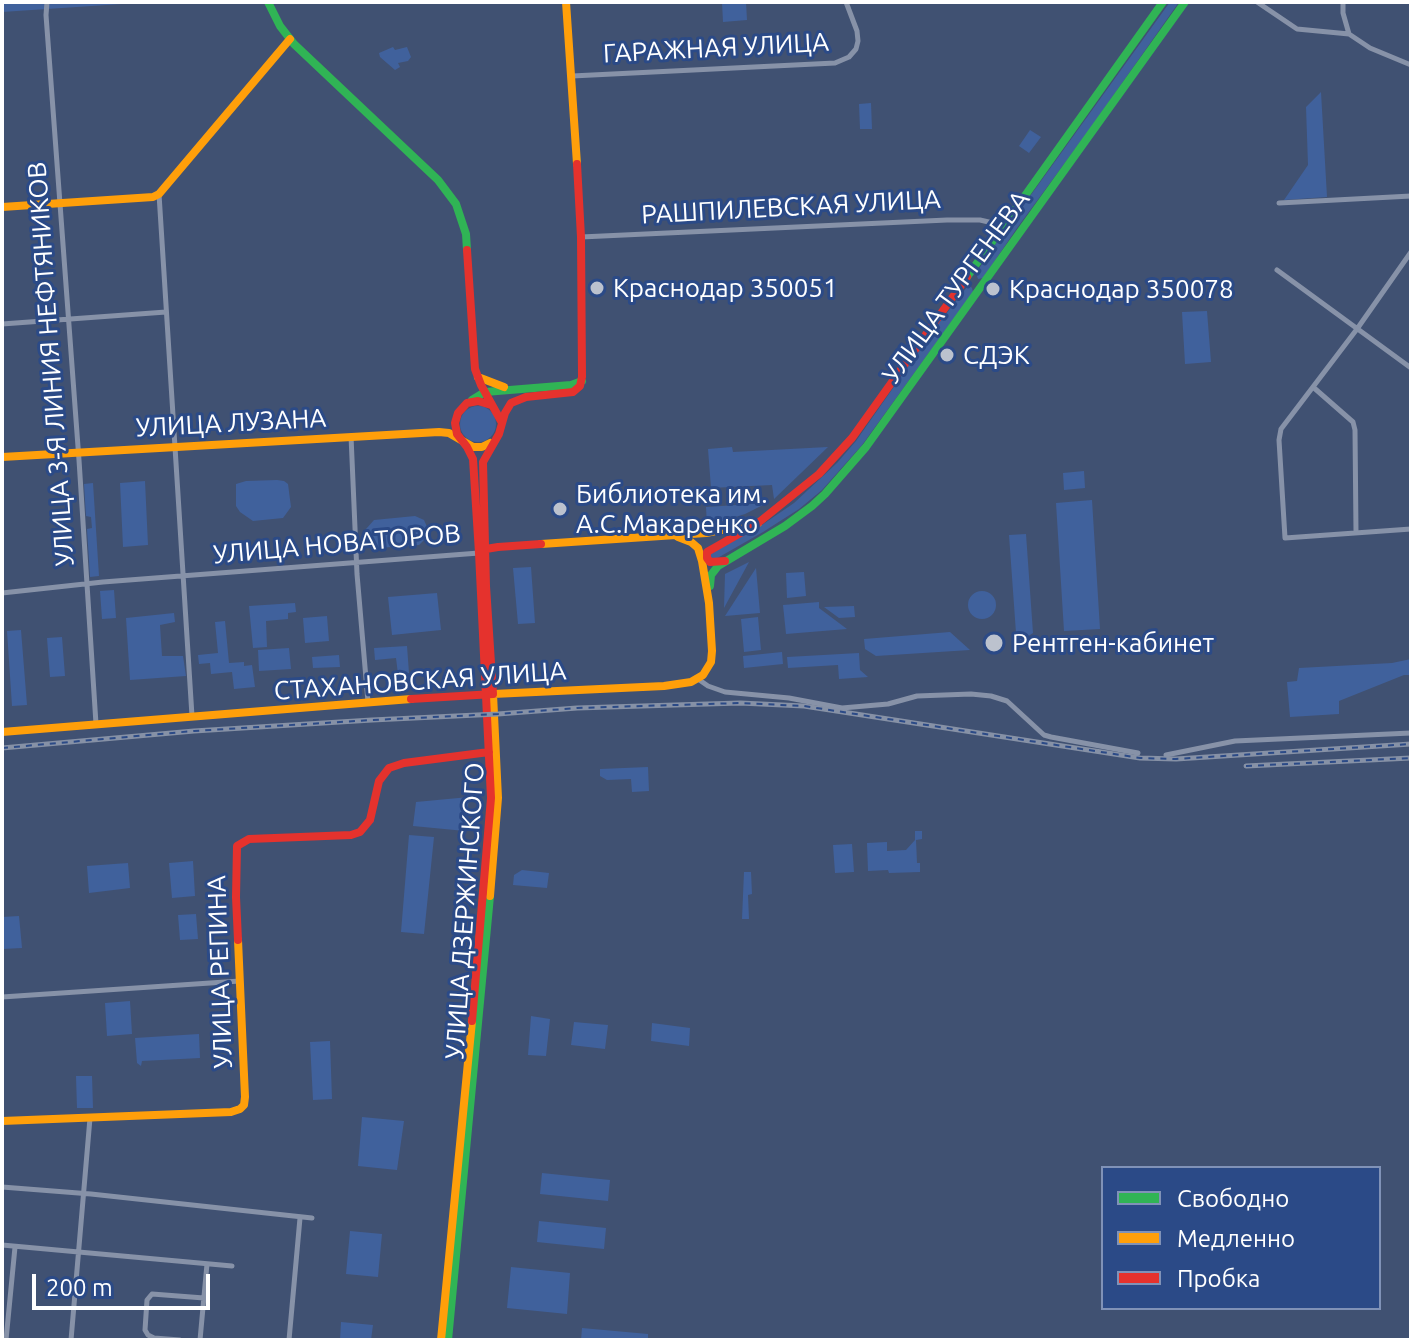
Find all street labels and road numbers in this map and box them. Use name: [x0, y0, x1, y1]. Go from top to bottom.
street label: ГАРАЖНАЯ УЛИЦА: [602, 27, 830, 69]
street label: УЛИЦА 3-Я ЛИНИЯ НЕФТЯНИКОВ: [21, 161, 81, 567]
street label: РАШПИЛЕВСКАЯ УЛИЦА: [640, 184, 942, 230]
street label: УЛИЦА ТУРГЕНЕВА: [876, 185, 1036, 389]
street label: УЛИЦА ЛУЗАНА: [135, 402, 327, 444]
street label: УЛИЦА НОВАТОРОВ: [212, 518, 462, 570]
street label: СТАХАНОВСКАЯ УЛИЦА: [273, 655, 567, 707]
street label: УЛИЦА ДЗЕРЖИНСКОГО: [439, 761, 491, 1061]
street label: УЛИЦА РЕПИНА: [201, 875, 239, 1069]

